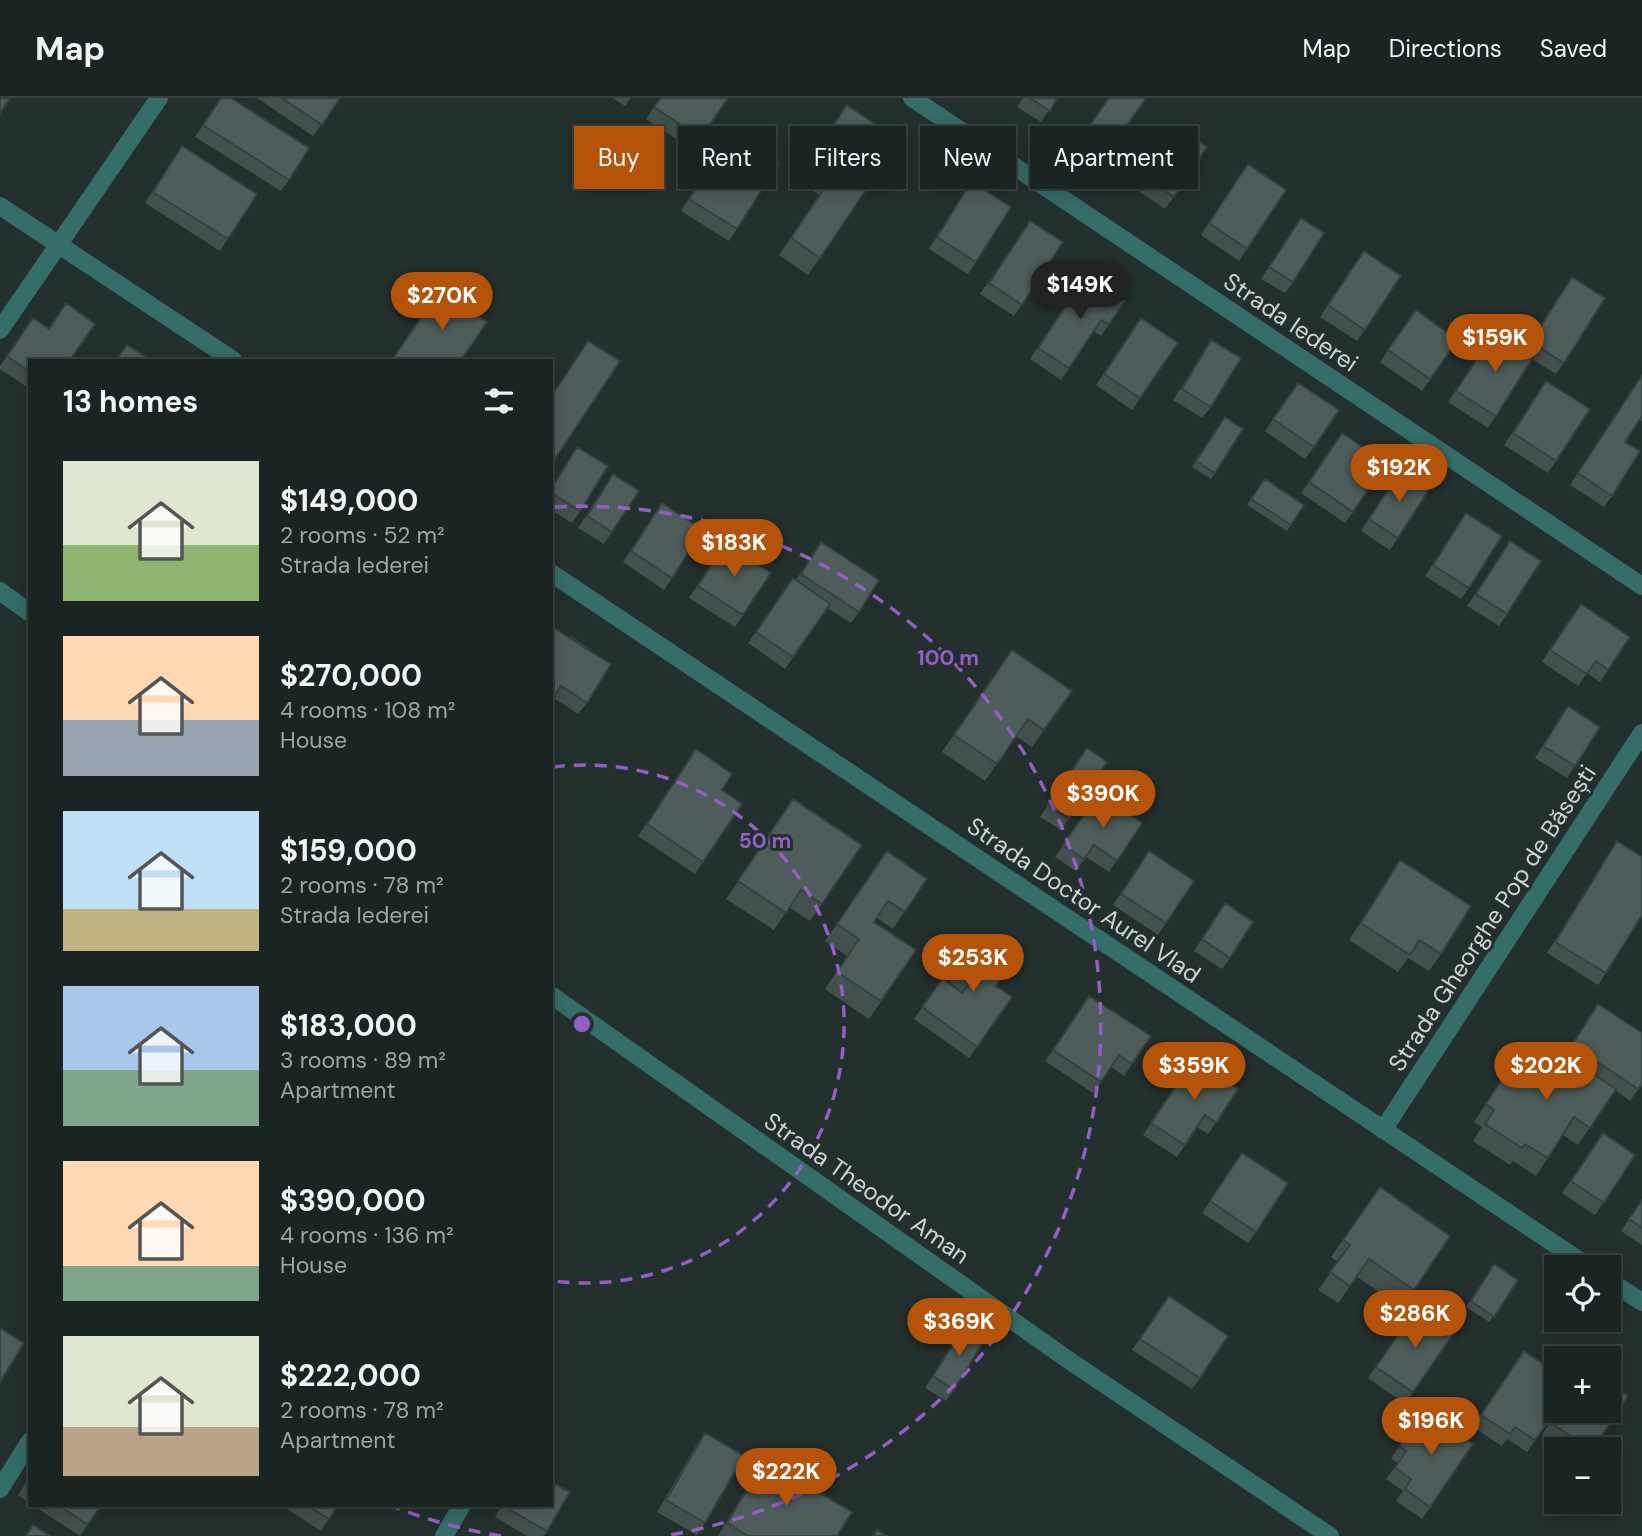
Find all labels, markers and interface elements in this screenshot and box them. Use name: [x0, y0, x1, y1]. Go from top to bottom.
text: Map: [35, 27, 105, 70]
text: Map: [1303, 33, 1351, 64]
text: Directions: [1389, 33, 1502, 64]
text: Saved: [1540, 33, 1607, 64]
chip: Buy: [574, 126, 664, 189]
chip: Rent: [678, 126, 776, 189]
chip: Filters: [790, 126, 906, 189]
chip: New: [920, 126, 1016, 189]
chip: Apartment: [1030, 126, 1198, 189]
pin: $149K: [1031, 262, 1129, 321]
street label: Strada Iederei: [1218, 266, 1364, 378]
text: $149K: [1047, 269, 1113, 299]
pin: $270K: [393, 272, 491, 332]
text: $270K: [407, 280, 477, 310]
pin: $159K: [1446, 314, 1544, 374]
text: $159K: [1462, 322, 1528, 352]
text: 13 homes: [63, 382, 198, 421]
icon: filters: [480, 382, 518, 420]
pin: $192K: [1350, 444, 1448, 504]
text: $192K: [1367, 452, 1432, 482]
text: $149,000: [280, 481, 418, 520]
icon: home: [119, 489, 203, 573]
pin: $183K: [685, 519, 783, 579]
text: 2 rooms · 52 m²: [280, 520, 445, 550]
text: $183K: [701, 527, 767, 557]
text: Strada Iederei: [280, 550, 429, 580]
text: 100 m: [917, 644, 979, 672]
text: $270,000: [280, 656, 422, 695]
icon: home: [119, 664, 203, 748]
text: 4 rooms · 108 m²: [280, 695, 455, 725]
text: House: [280, 725, 347, 755]
street label: Strada Gheorghe Pop de Băsești: [1381, 759, 1603, 1077]
pin: $390K: [1054, 770, 1152, 830]
text: $390K: [1066, 778, 1140, 808]
street label: Strada Doctor Aurel Vlad: [961, 810, 1207, 990]
text: 50 m: [739, 827, 791, 855]
text: $159,000: [280, 831, 417, 870]
icon: home: [119, 839, 203, 923]
text: 2 rooms · 78 m²: [280, 870, 444, 900]
text: Strada Iederei: [280, 900, 429, 930]
pin: $253K: [924, 934, 1022, 994]
text: $253K: [938, 942, 1008, 972]
text: $183,000: [280, 1006, 417, 1045]
centre of rings: [570, 1012, 594, 1036]
icon: home: [119, 1014, 203, 1098]
pin: $359K: [1145, 1042, 1243, 1102]
pin: $202K: [1497, 1042, 1595, 1102]
text: 3 rooms · 89 m²: [280, 1045, 446, 1075]
text: $359K: [1158, 1050, 1230, 1080]
text: $202K: [1510, 1050, 1582, 1080]
text: Apartment: [280, 1075, 395, 1105]
street label: Strada Theodor Aman: [758, 1105, 976, 1271]
text: $390,000: [280, 1181, 426, 1220]
icon: home: [119, 1189, 203, 1273]
text: 4 rooms · 136 m²: [280, 1220, 454, 1250]
text: House: [280, 1250, 347, 1280]
map controls: [1544, 1255, 1621, 1514]
button: locate: [1544, 1255, 1621, 1332]
pin: $286K: [1366, 1290, 1464, 1350]
pin: $369K: [910, 1298, 1008, 1358]
text: $286K: [1379, 1298, 1451, 1328]
text: $369K: [923, 1306, 995, 1336]
button: +: [1544, 1346, 1621, 1423]
text: $222,000: [280, 1356, 421, 1395]
icon: home: [119, 1364, 203, 1448]
text: 2 rooms · 78 m²: [280, 1395, 444, 1425]
pin: $196K: [1382, 1398, 1480, 1457]
text: $196K: [1398, 1405, 1464, 1435]
text: Apartment: [280, 1425, 395, 1455]
button: −: [1544, 1437, 1621, 1514]
pin: $222K: [737, 1448, 835, 1508]
text: $222K: [752, 1456, 820, 1486]

